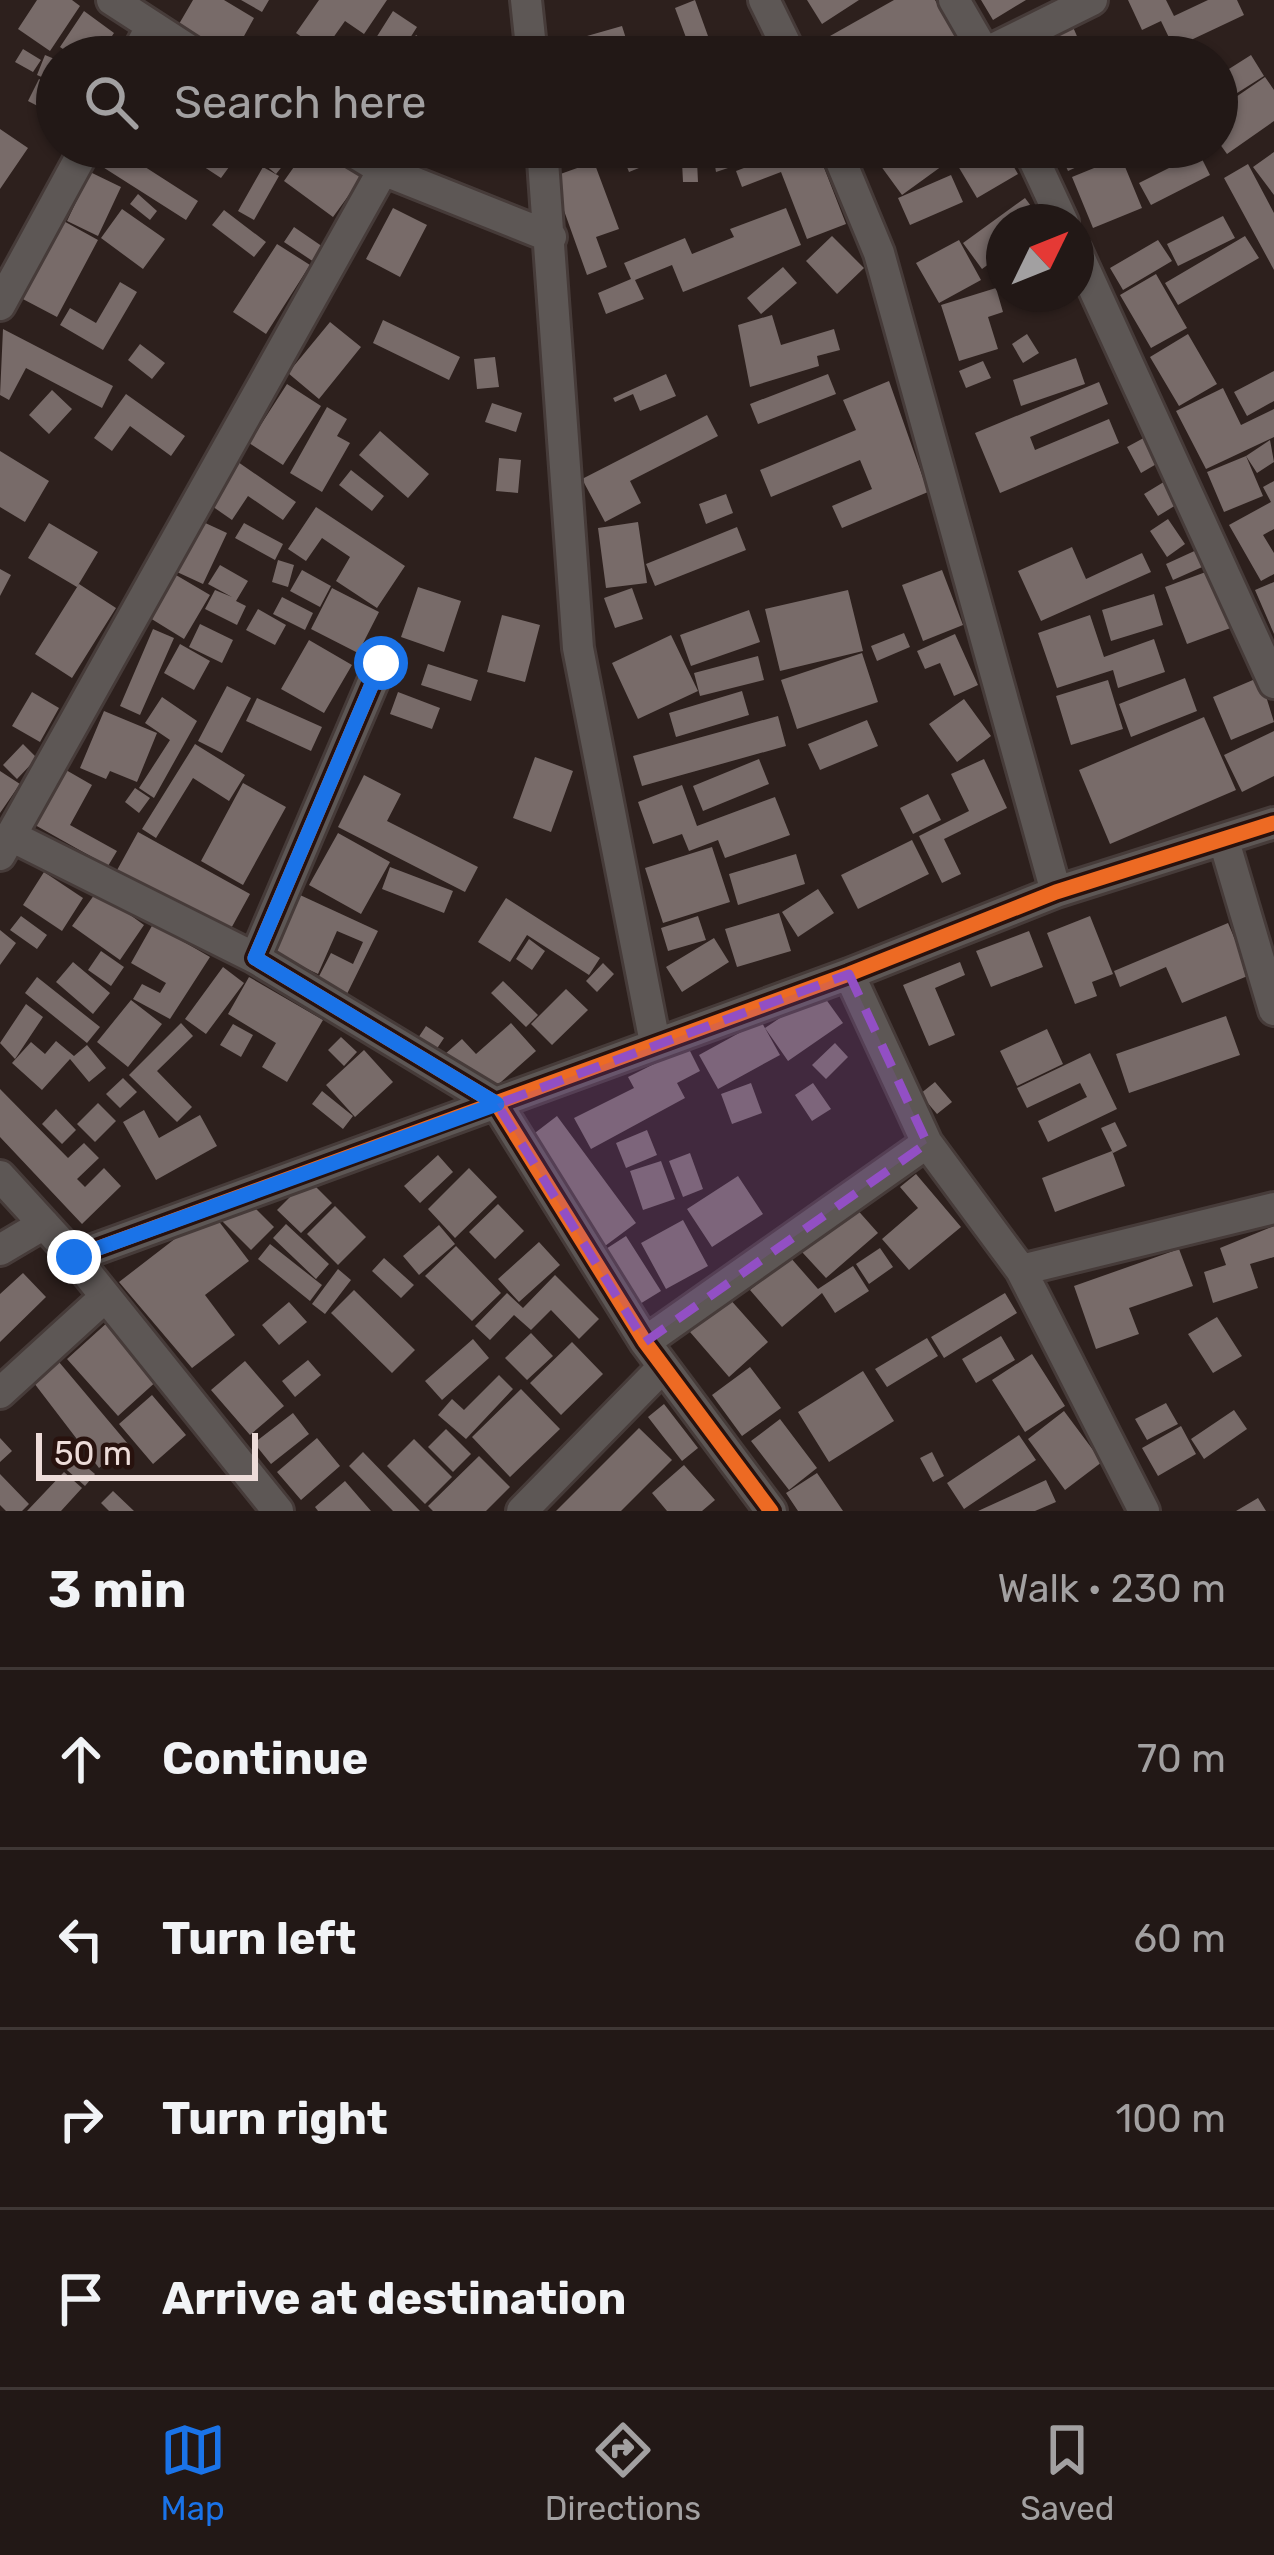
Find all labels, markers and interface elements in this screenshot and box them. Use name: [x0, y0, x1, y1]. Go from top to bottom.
search box: [36, 36, 1238, 168]
icon: search: [78, 69, 144, 135]
text: Search here: [174, 76, 426, 129]
north arrow: [986, 204, 1094, 312]
route start: [354, 636, 408, 690]
route end: [47, 1230, 101, 1284]
scale bar: [36, 1427, 258, 1480]
text: 50 m: [54, 1434, 132, 1473]
text: 3 min: [48, 1559, 187, 1620]
text: Walk · 230 m: [998, 1566, 1226, 1612]
icon: ahead: [48, 1726, 114, 1792]
text: Continue: [162, 1732, 368, 1785]
text: 70 m: [1137, 1736, 1226, 1782]
icon: left: [48, 1906, 114, 1972]
text: Turn left: [162, 1912, 356, 1965]
text: 60 m: [1133, 1916, 1226, 1962]
icon: right: [48, 2086, 114, 2152]
text: Turn right: [162, 2092, 388, 2145]
text: 100 m: [1116, 2096, 1226, 2142]
icon: arrive: [48, 2266, 114, 2332]
text: Arrive at destination: [162, 2272, 627, 2325]
tab: Map: [160, 2417, 226, 2528]
tab: Directions: [545, 2417, 701, 2528]
tab: Saved: [1020, 2417, 1114, 2528]

